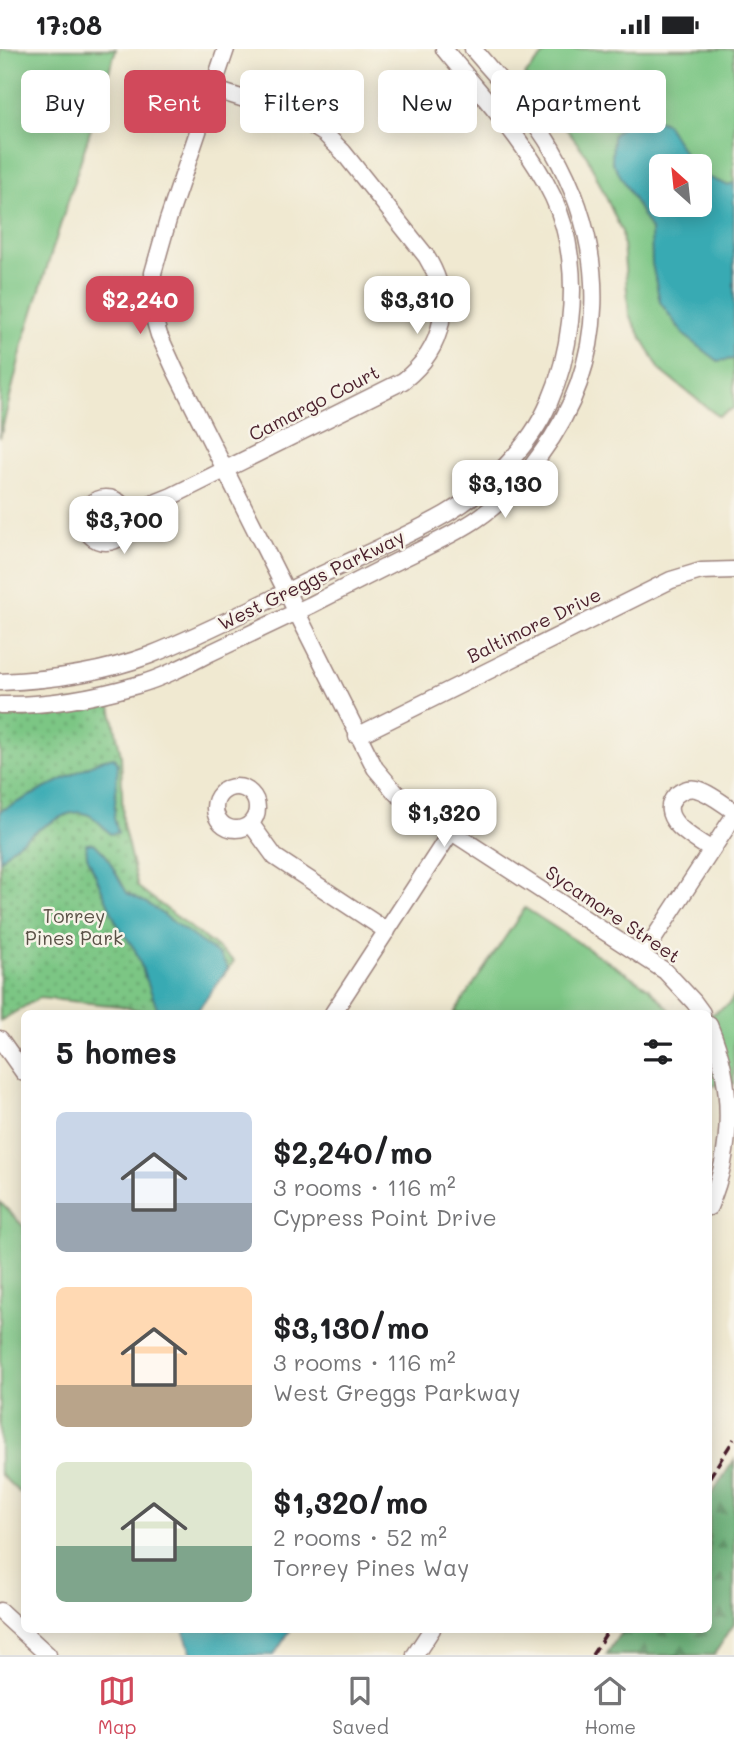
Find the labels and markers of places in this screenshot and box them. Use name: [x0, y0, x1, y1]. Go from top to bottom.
pin: $2,240: [83, 277, 197, 336]
pin: $3,310: [360, 277, 474, 336]
pin: $3,130: [448, 461, 562, 520]
pin: $3,700: [67, 497, 181, 556]
pin: $1,320: [387, 789, 501, 849]

